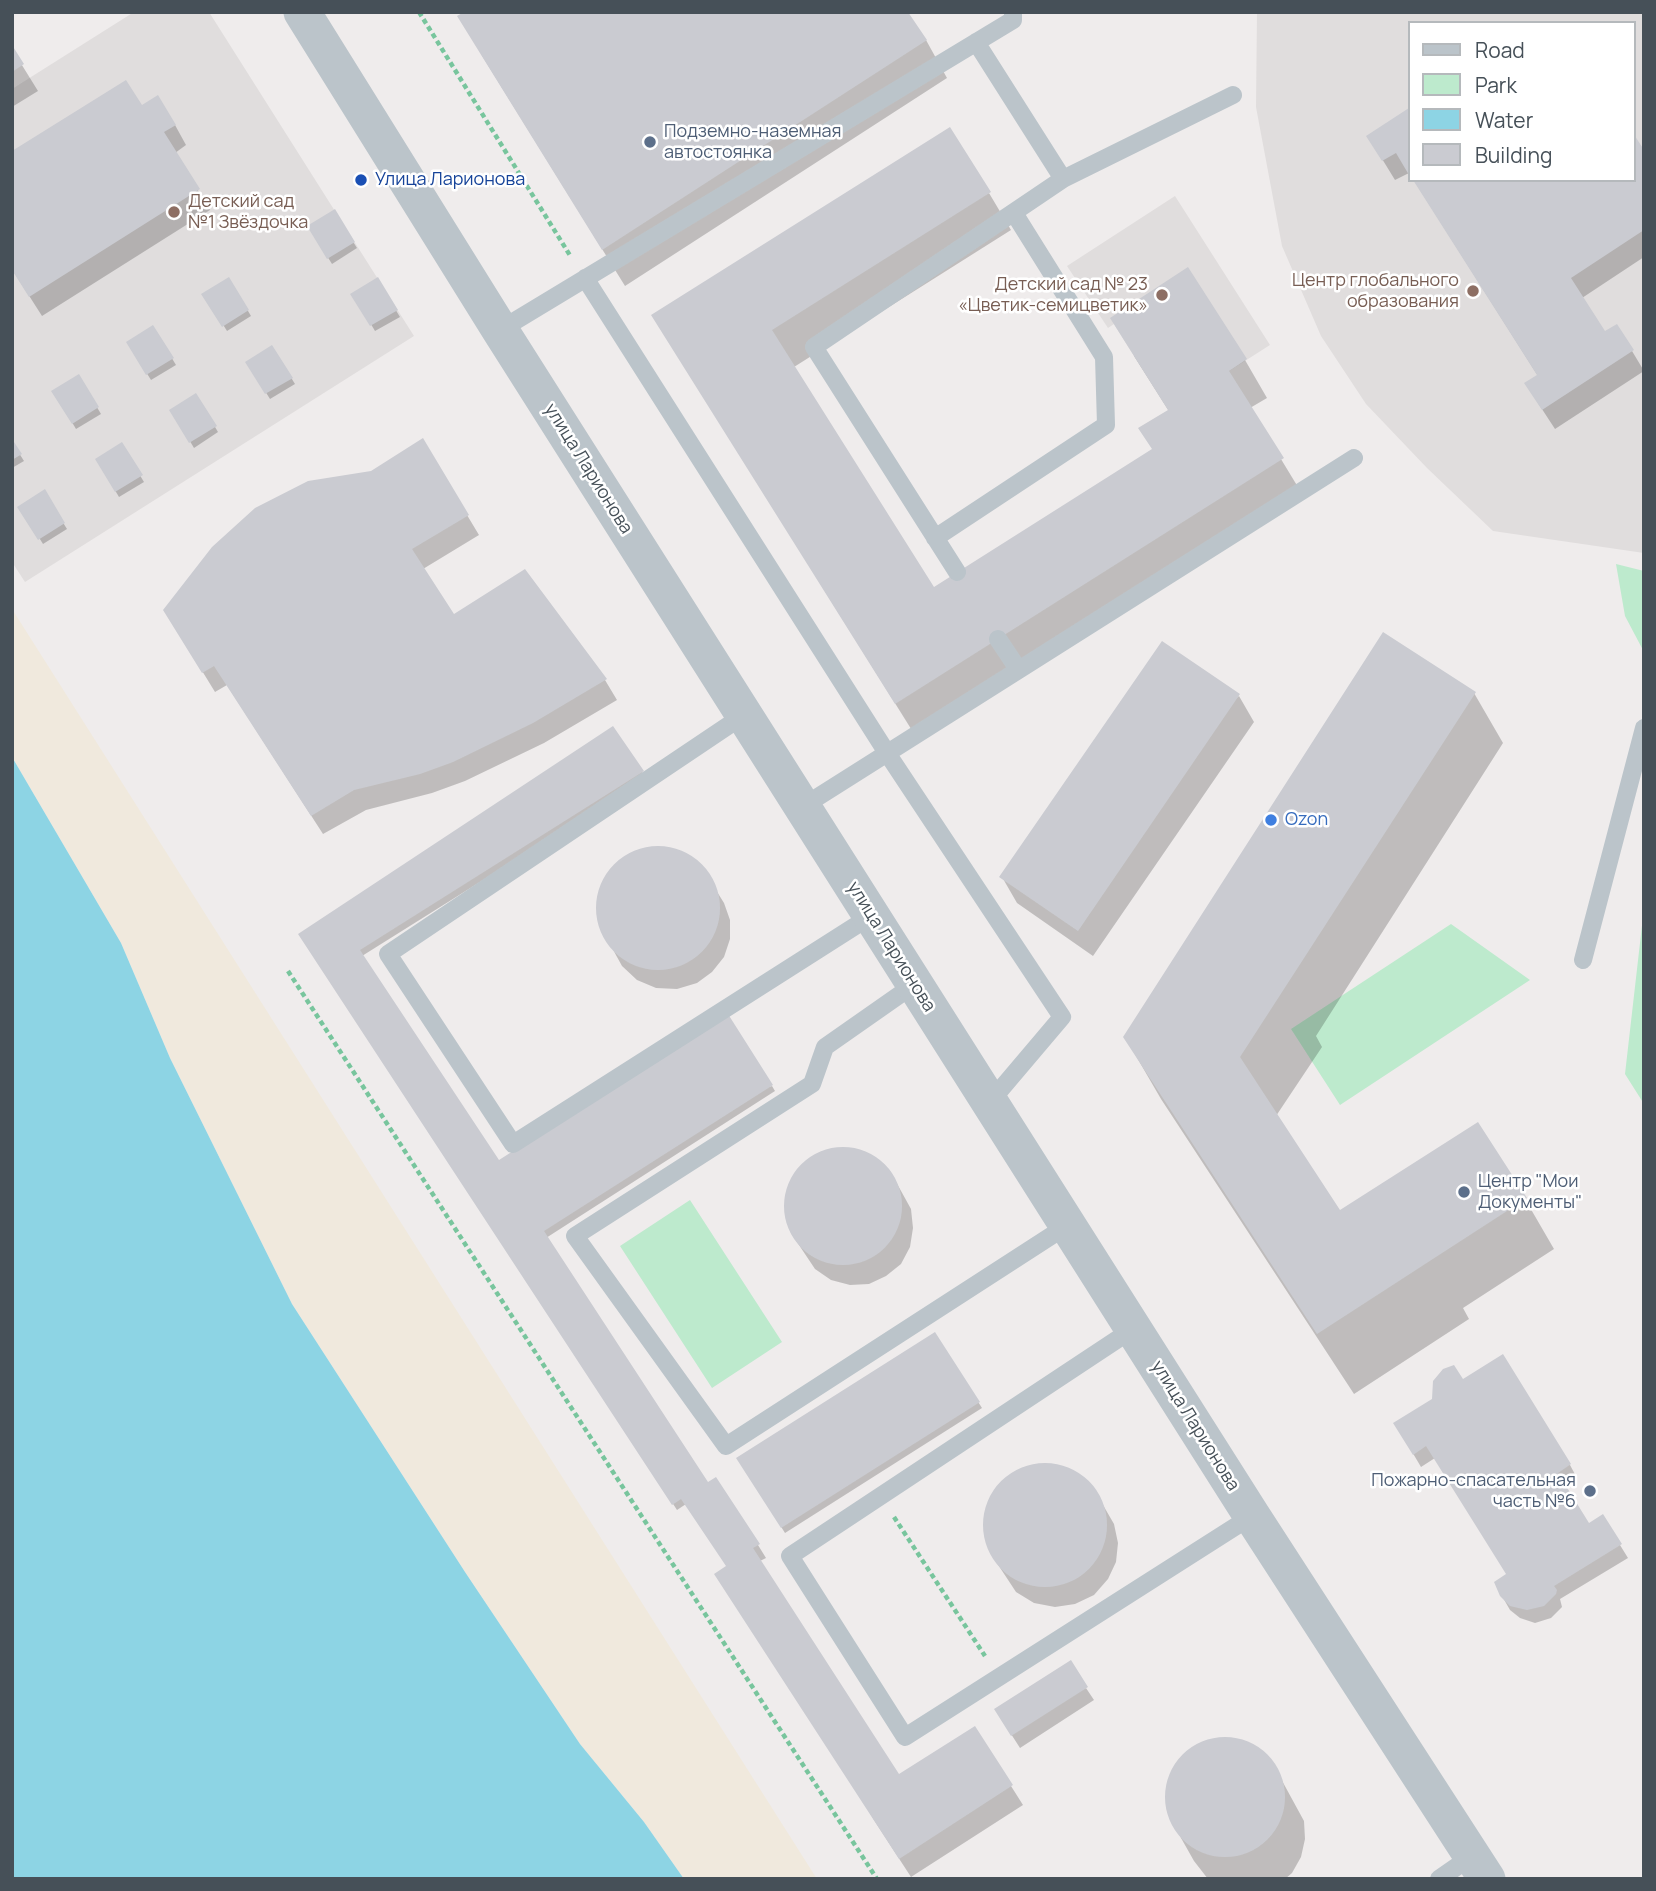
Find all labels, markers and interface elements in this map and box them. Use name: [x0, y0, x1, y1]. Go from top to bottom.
legend: [1408, 21, 1635, 182]
text: Road: [1475, 36, 1525, 64]
text: Park: [1475, 71, 1517, 99]
text: Water: [1475, 106, 1533, 134]
place label: Подземно-наземная автостоянка: [664, 121, 842, 164]
marker: Подземно-наземная автостоянка: [642, 134, 658, 150]
text: Building: [1475, 141, 1552, 169]
place label: Улица Ларионова: [375, 169, 525, 191]
marker: Улица Ларионова: [353, 172, 369, 188]
place label: Детский сад №1 Звёздочка: [188, 191, 308, 234]
marker: Детский сад №1 Звёздочка: [166, 204, 182, 220]
place label: Центр глобального образования: [1292, 270, 1459, 312]
place label: Детский сад № 23 «Цветик-семицветик»: [958, 274, 1148, 316]
marker: Центр глобального образования: [1465, 283, 1481, 299]
marker: Детский сад № 23 «Цветик-семицветик»: [1154, 287, 1170, 303]
street label: улица Ларионова: [539, 400, 637, 538]
place label: Ozon: [1285, 809, 1328, 831]
marker: Ozon: [1263, 812, 1279, 828]
street label: улица Ларионова: [842, 878, 940, 1016]
place label: Центр "Мои Документы": [1478, 1171, 1582, 1214]
marker: Центр "Мои Документы": [1456, 1184, 1472, 1200]
street label: улица Ларионова: [1146, 1357, 1244, 1495]
place label: Пожарно-спасательная часть №6: [1371, 1470, 1576, 1512]
marker: Пожарно-спасательная часть №6: [1582, 1483, 1598, 1499]

